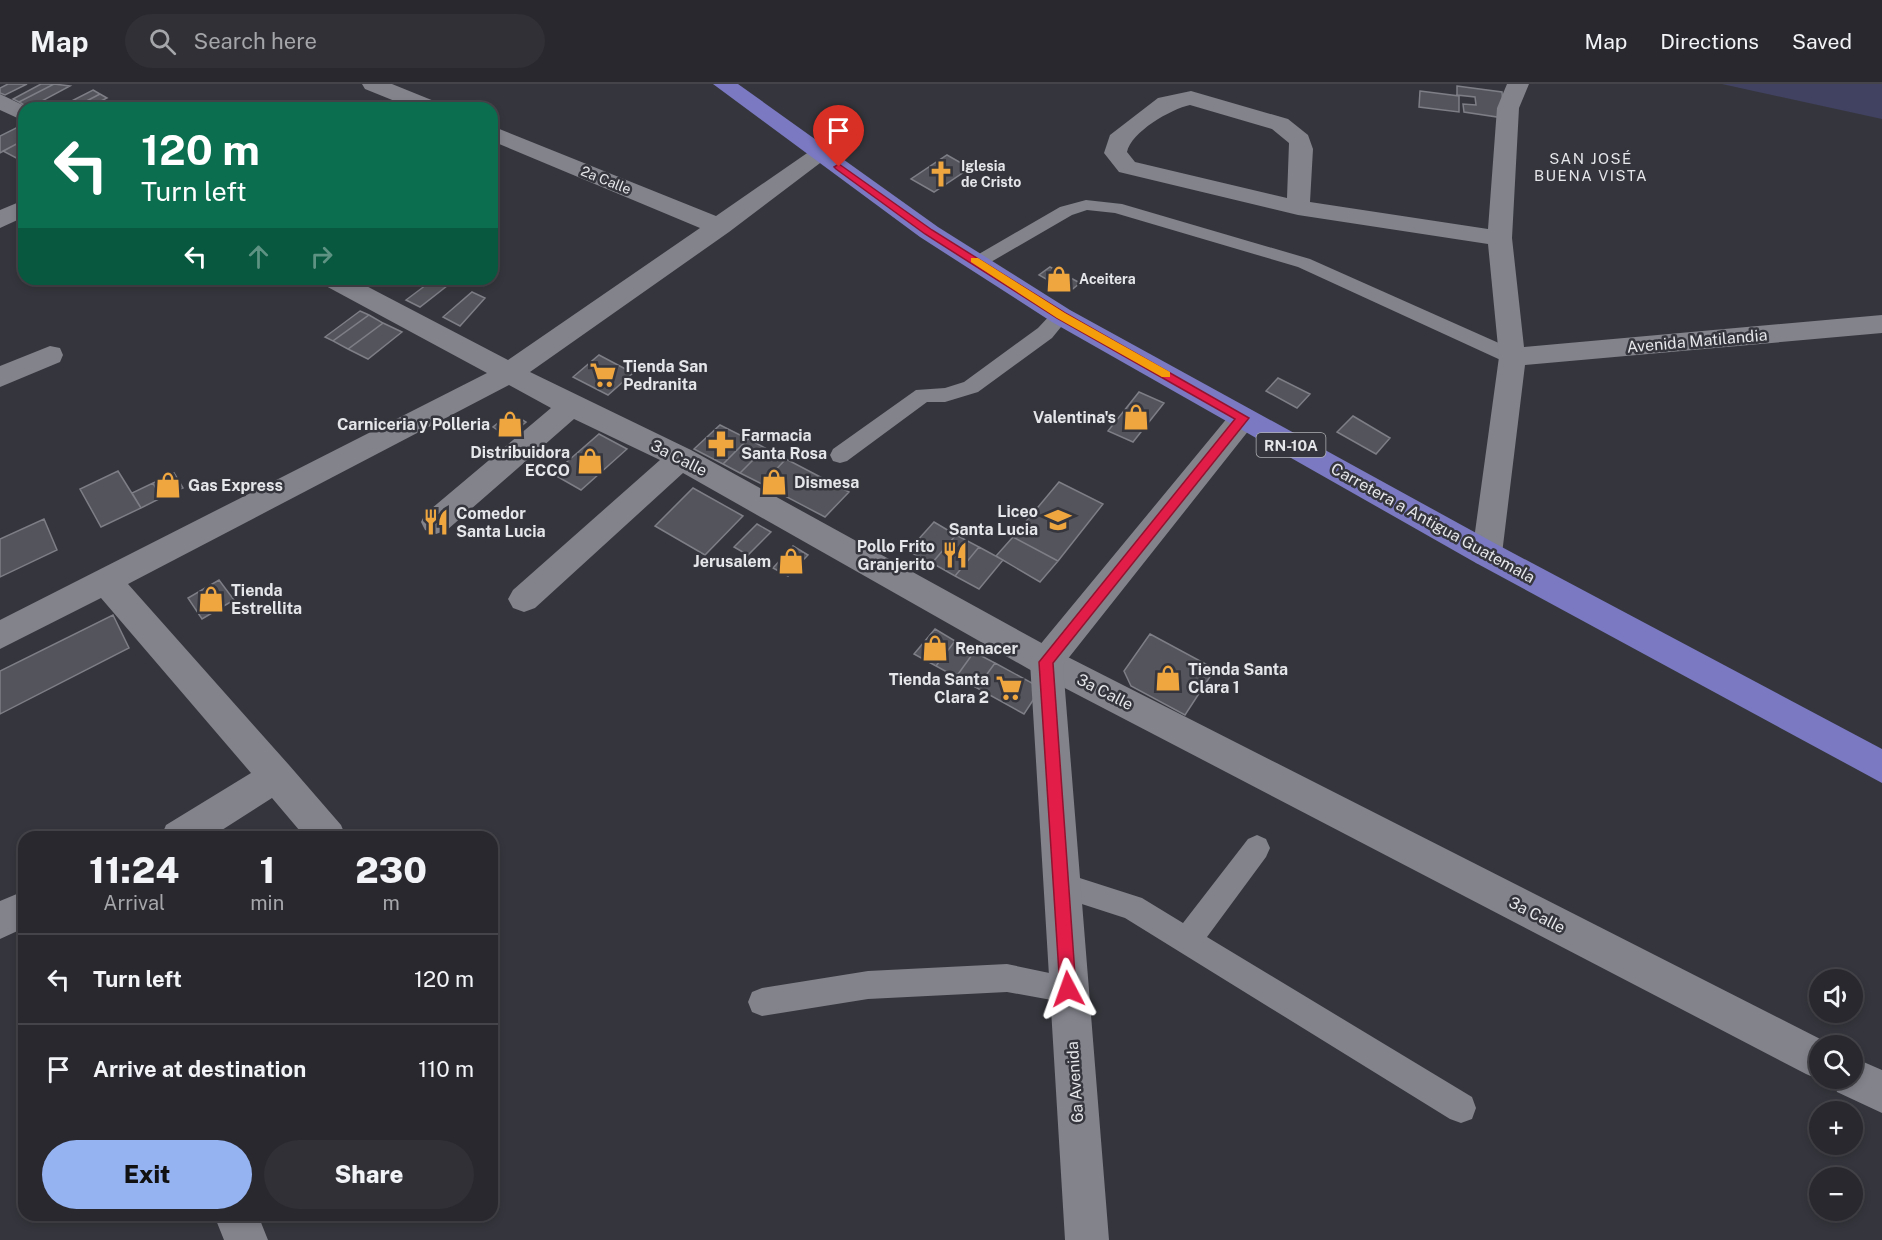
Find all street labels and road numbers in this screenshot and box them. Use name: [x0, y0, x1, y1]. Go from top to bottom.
street label: 2a Calle: [579, 163, 633, 197]
street label: Avenida Matilandia: [1626, 325, 1768, 357]
road number: RN-10A: [1256, 433, 1326, 457]
street label: 3a Calle: [648, 436, 710, 480]
street label: Carretera a Antigua Guatemala: [1328, 459, 1538, 587]
street label: 3a Calle: [1074, 670, 1136, 714]
street label: 3a Calle: [1506, 893, 1568, 937]
street label: 6a Avenida: [1063, 1041, 1087, 1123]

